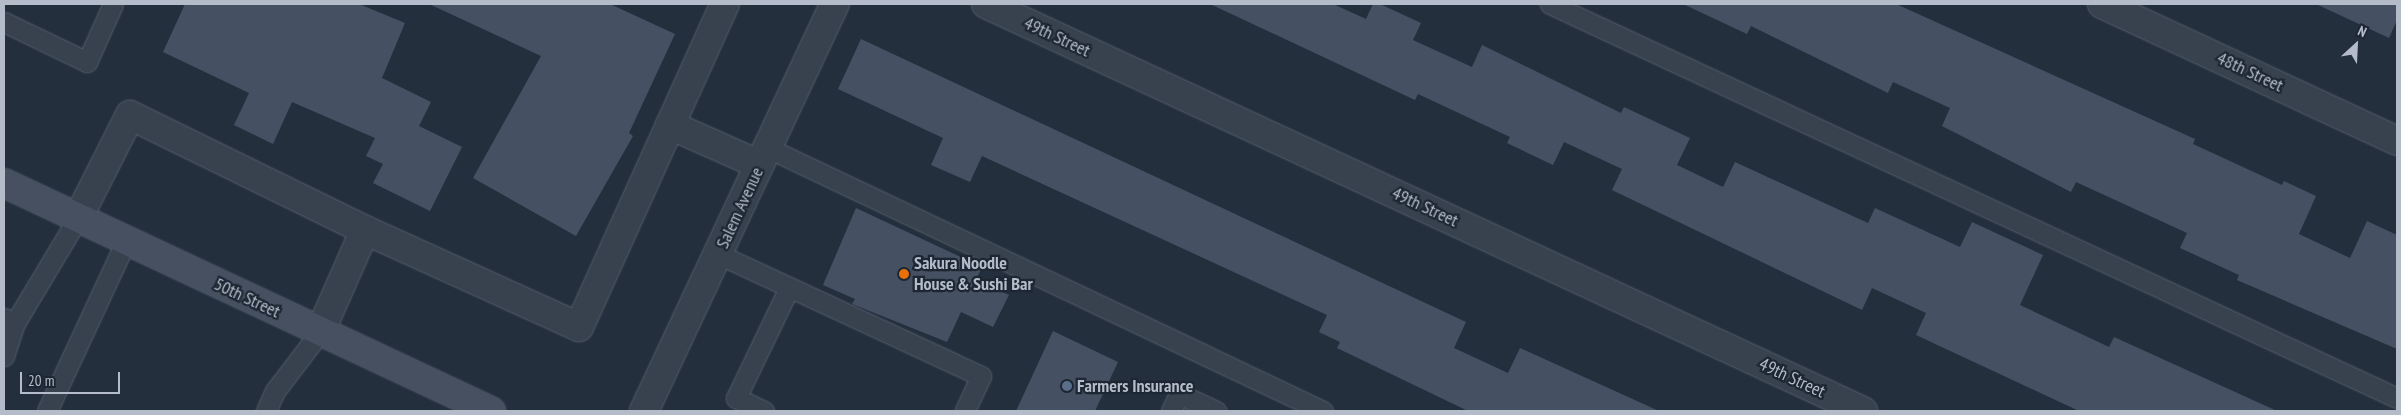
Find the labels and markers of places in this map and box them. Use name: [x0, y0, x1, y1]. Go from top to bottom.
place label: Sakura Noodle House & Sushi Bar: [914, 253, 1033, 296]
marker: Sakura Noodle House & Sushi Bar: [898, 268, 910, 280]
place label: Farmers Insurance: [1077, 375, 1193, 397]
marker: Farmers Insurance: [1061, 380, 1073, 392]

